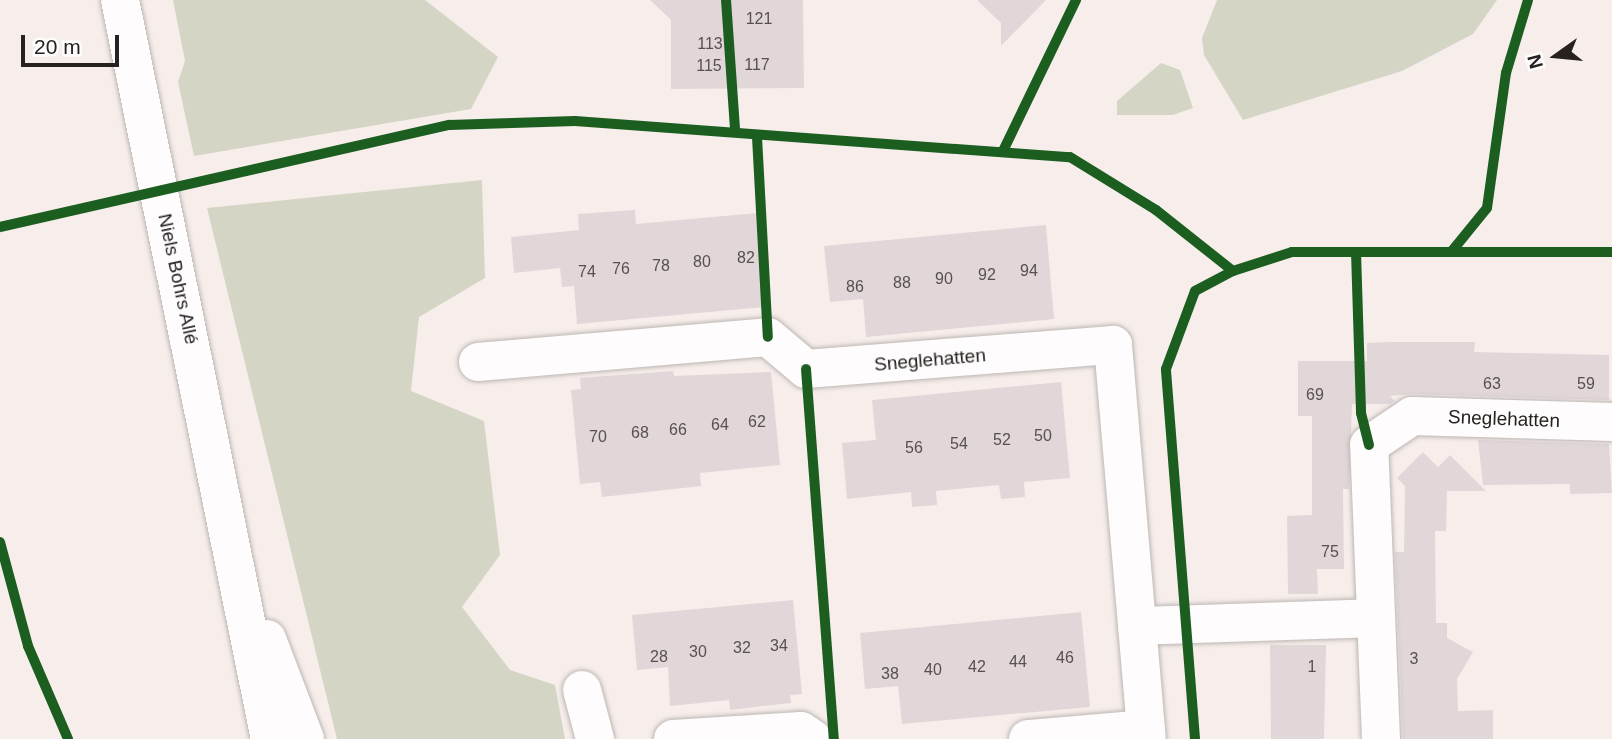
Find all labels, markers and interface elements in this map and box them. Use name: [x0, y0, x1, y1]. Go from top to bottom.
house number: 121: [746, 9, 772, 29]
scale bar: [24, 21, 122, 65]
north arrow: [1521, 21, 1591, 91]
house number: 113: [697, 34, 723, 54]
text: 20 m: [34, 35, 81, 58]
text: N: [1523, 52, 1547, 71]
house number: 117: [744, 55, 770, 75]
house number: 115: [696, 56, 722, 76]
street label: Niels Bohrs Allé: [153, 211, 203, 347]
house number: 82: [737, 248, 755, 268]
house number: 80: [693, 252, 711, 272]
house number: 78: [652, 256, 670, 276]
house number: 76: [612, 259, 630, 279]
house number: 94: [1020, 261, 1038, 281]
house number: 74: [578, 262, 596, 282]
house number: 92: [978, 265, 996, 285]
house number: 90: [935, 269, 953, 289]
house number: 88: [893, 273, 911, 293]
house number: 86: [846, 277, 864, 297]
street label: Sneglehatten: [873, 344, 987, 376]
house number: 63: [1483, 374, 1501, 394]
house number: 59: [1577, 374, 1595, 394]
house number: 69: [1306, 385, 1324, 405]
street label: Sneglehatten: [1448, 406, 1560, 432]
house number: 62: [748, 412, 766, 432]
house number: 64: [711, 415, 729, 435]
house number: 66: [669, 420, 687, 440]
house number: 68: [631, 423, 649, 443]
house number: 50: [1034, 426, 1052, 446]
house number: 70: [589, 427, 607, 447]
house number: 52: [993, 430, 1011, 450]
house number: 54: [950, 434, 968, 454]
house number: 56: [905, 438, 923, 458]
house number: 75: [1321, 542, 1339, 562]
house number: 34: [770, 636, 788, 656]
house number: 32: [733, 638, 751, 658]
house number: 30: [689, 642, 707, 662]
house number: 28: [650, 647, 668, 667]
house number: 46: [1056, 648, 1074, 668]
house number: 3: [1410, 649, 1418, 669]
house number: 44: [1009, 652, 1027, 672]
house number: 42: [968, 657, 986, 677]
house number: 1: [1308, 657, 1316, 677]
house number: 40: [924, 660, 942, 680]
house number: 38: [881, 664, 899, 684]

